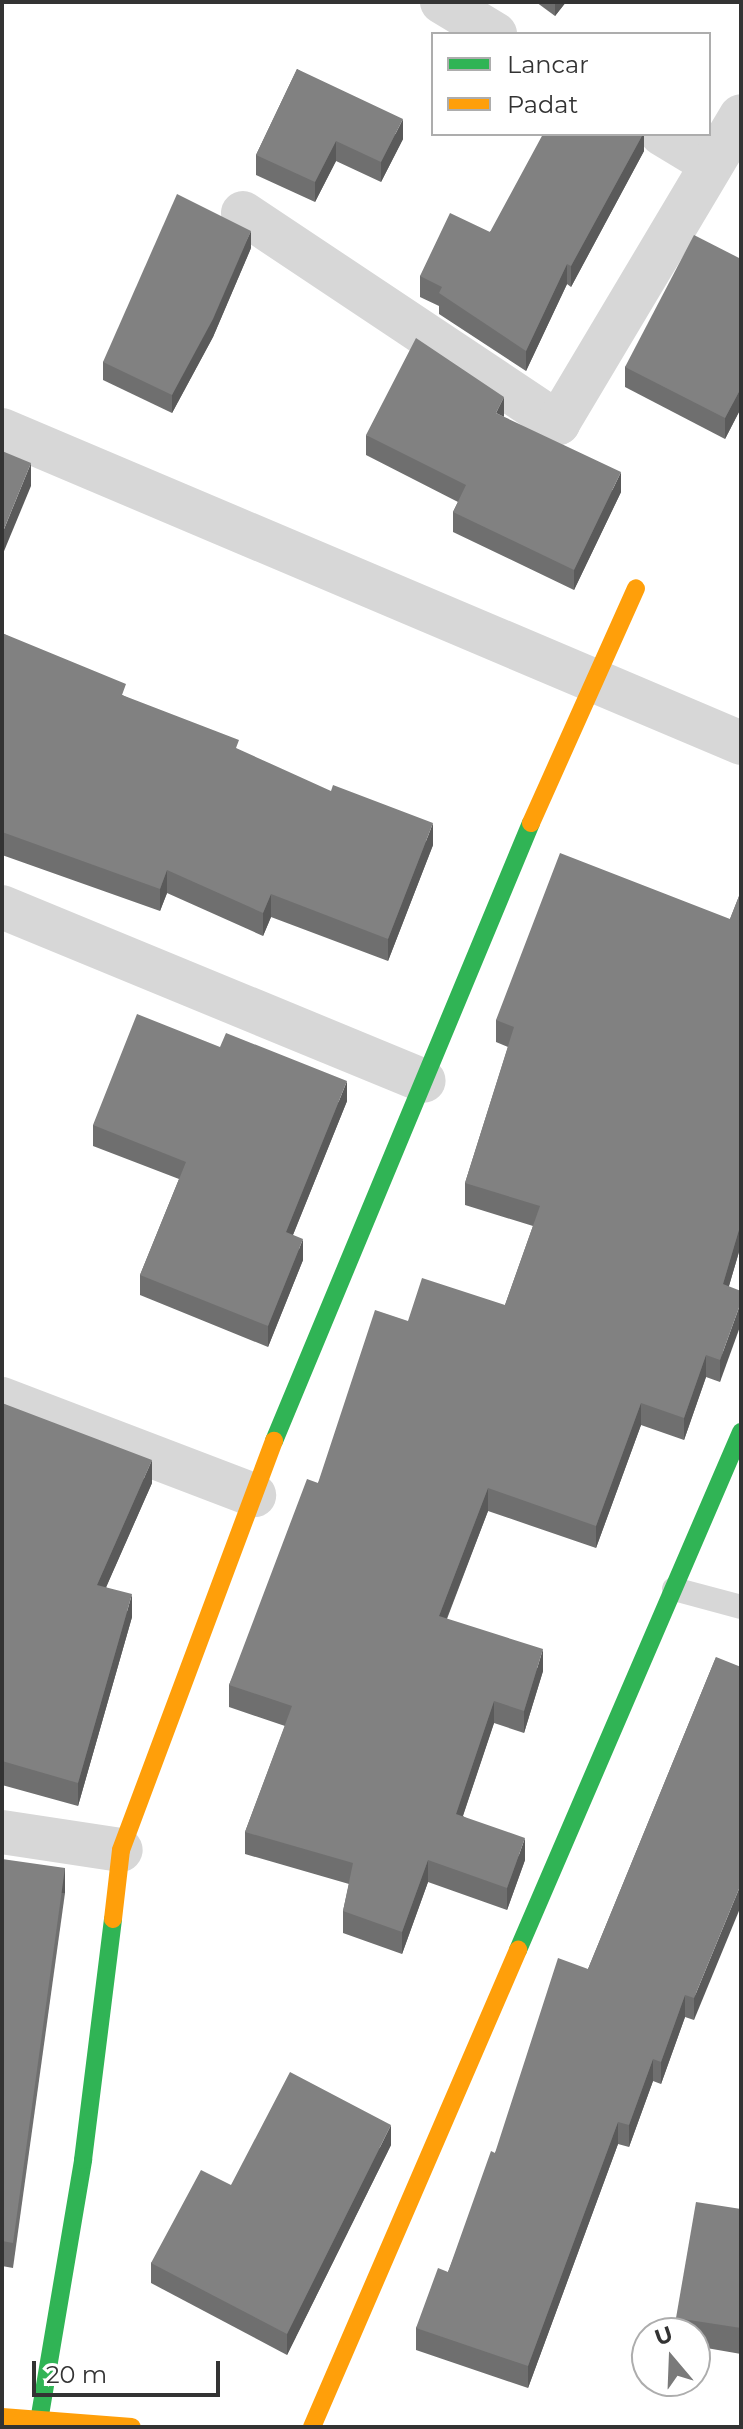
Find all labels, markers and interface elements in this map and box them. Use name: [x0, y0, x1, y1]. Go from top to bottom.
legend: [431, 32, 711, 136]
text: Lancar: [507, 50, 589, 79]
text: Padat: [507, 90, 578, 119]
north arrow: [631, 2317, 711, 2397]
text: U: [651, 2320, 676, 2351]
scale bar: [36, 2345, 224, 2395]
text: 20 m: [46, 2360, 107, 2389]

